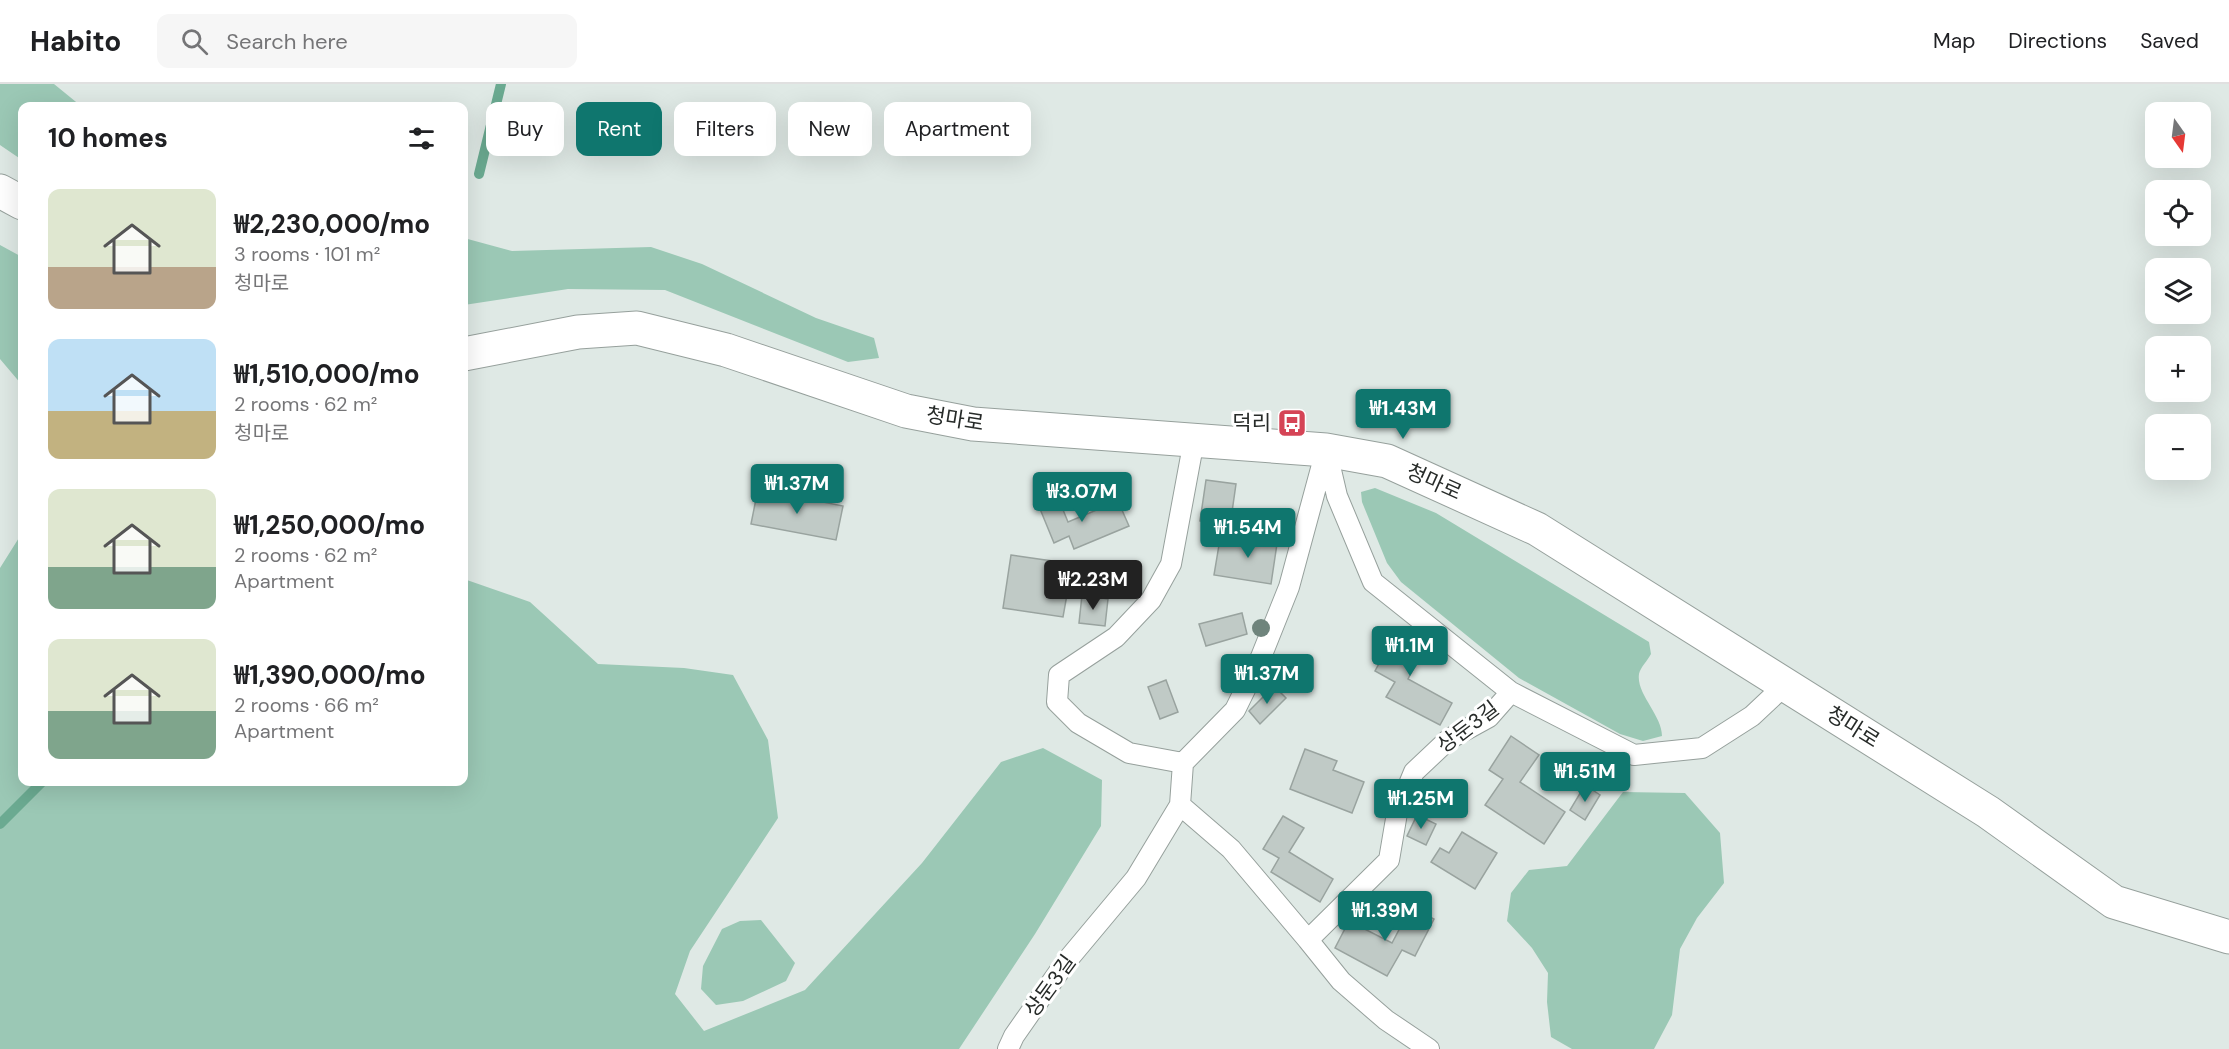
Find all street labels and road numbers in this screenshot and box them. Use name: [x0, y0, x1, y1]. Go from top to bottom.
street label: 청마로: [924, 401, 986, 437]
street label: 청마로: [1402, 457, 1466, 507]
street label: 상둔3길: [1431, 695, 1505, 759]
street label: 청마로: [1821, 700, 1885, 754]
street label: 상둔3길: [1018, 949, 1082, 1023]

